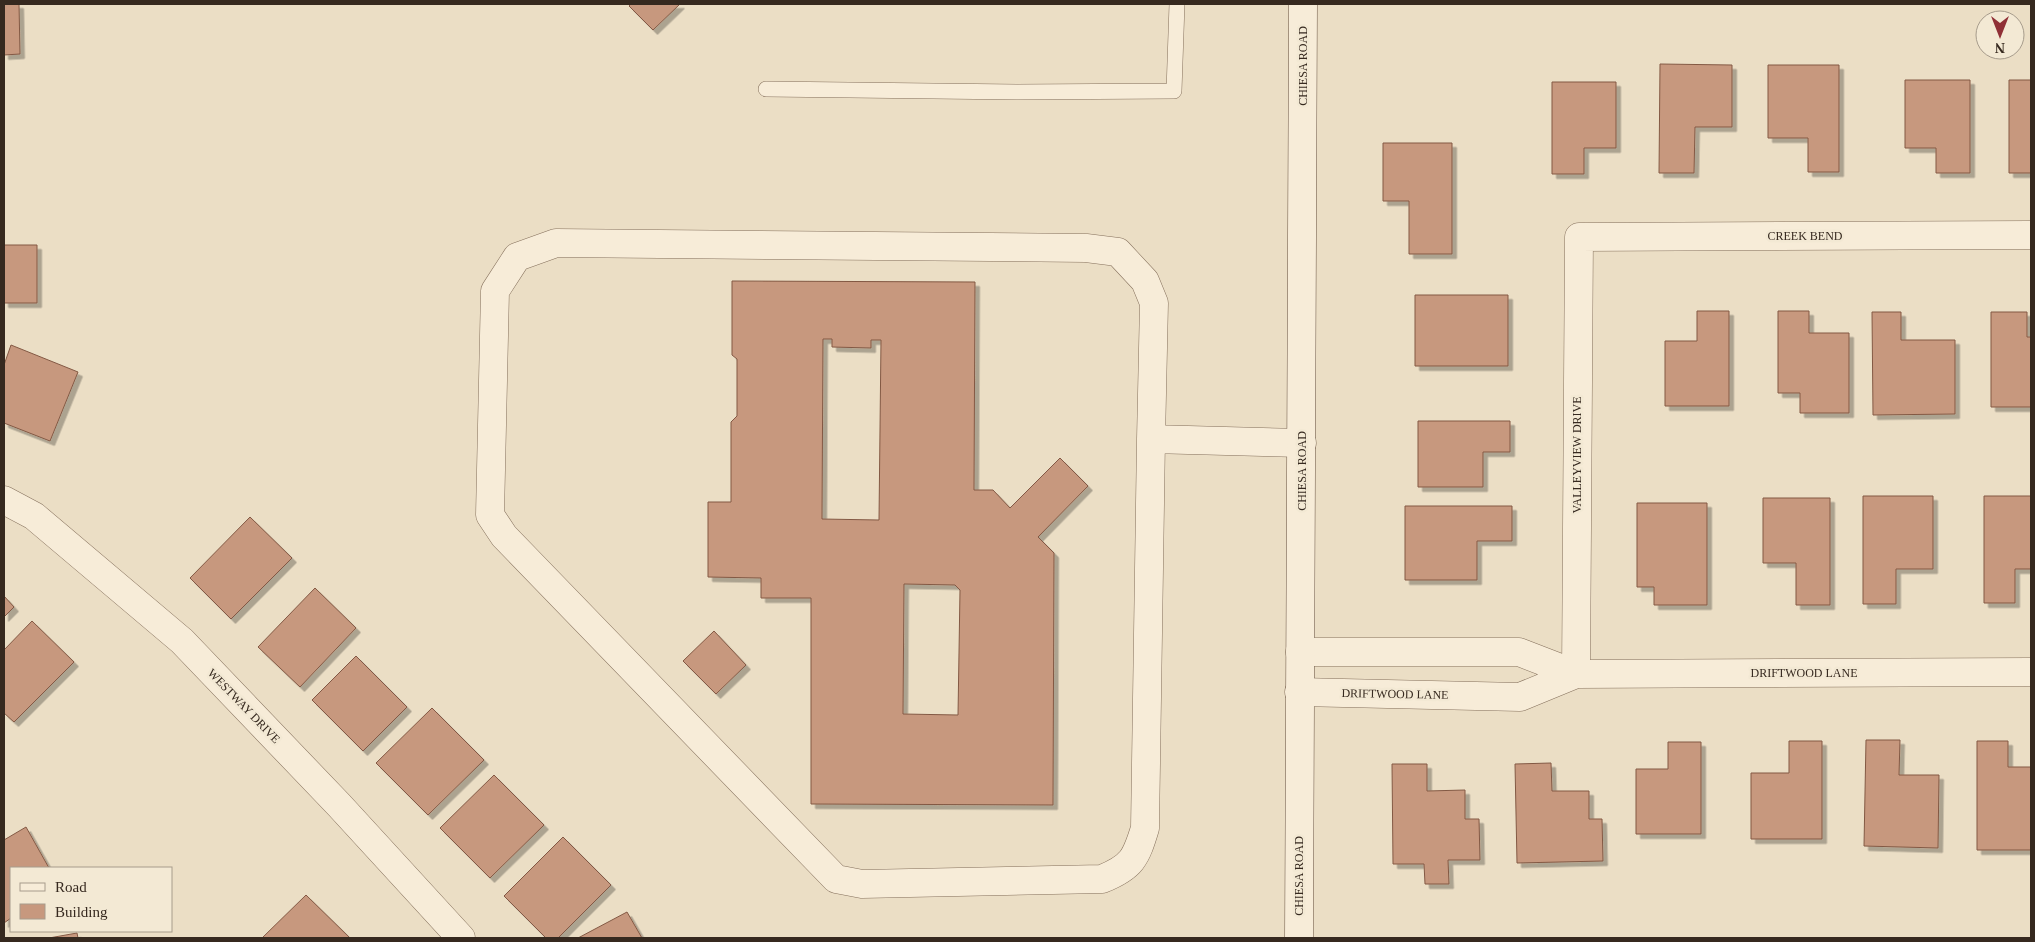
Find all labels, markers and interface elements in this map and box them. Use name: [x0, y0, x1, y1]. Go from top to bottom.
north arrow: [1975, 10, 2025, 60]
street label: CHIESA ROAD: [1296, 26, 1310, 106]
text: N: [1995, 40, 2005, 55]
street label: CREEK BEND: [1768, 229, 1843, 243]
street label: VALLEYVIEW DRIVE: [1570, 396, 1584, 514]
street label: CHIESA ROAD: [1295, 431, 1309, 511]
street label: WESTWAY DRIVE: [205, 666, 283, 746]
street label: DRIFTWOOD LANE: [1751, 666, 1858, 680]
street label: DRIFTWOOD LANE: [1341, 686, 1449, 702]
street label: CHIESA ROAD: [1292, 836, 1306, 916]
legend: [10, 867, 172, 932]
text: Road: [55, 879, 87, 895]
text: Building: [55, 904, 108, 920]

